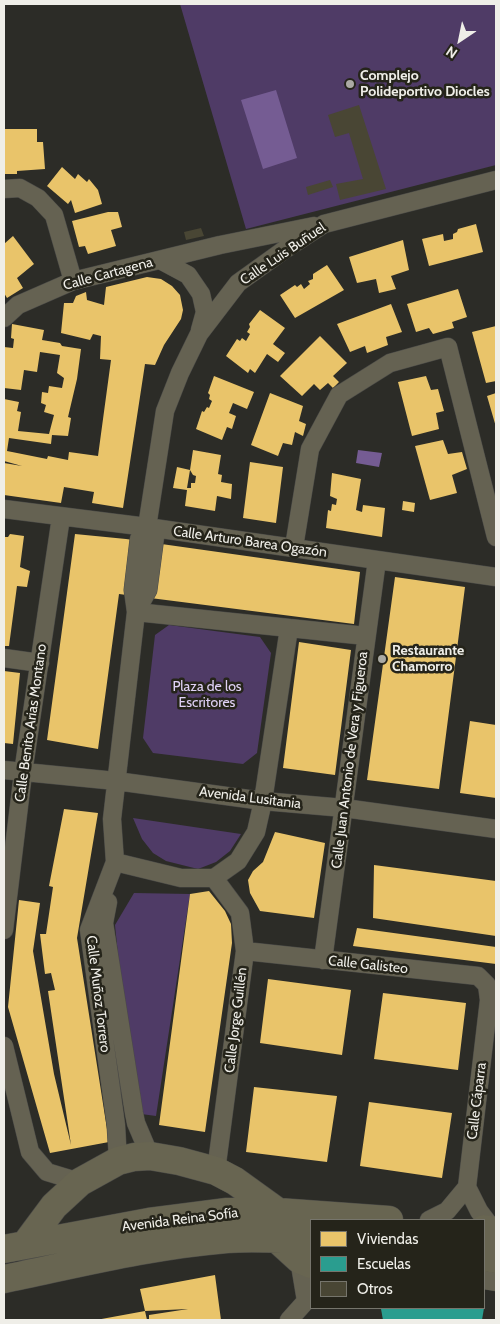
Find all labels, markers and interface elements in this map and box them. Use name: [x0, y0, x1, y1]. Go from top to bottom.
north arrow: [435, 15, 485, 65]
text: N: [442, 42, 461, 63]
place label: Complejo Polideportivo Diocles: [360, 68, 490, 100]
marker: Complejo Polideportivo Diocles: [344, 78, 356, 90]
street label: Calle Luis Buñuel: [237, 219, 329, 289]
street label: Calle Cartagena: [61, 254, 155, 294]
street label: Calle Arturo Barea Ogazón: [172, 523, 328, 561]
street label: Calle Benito Arias Montano: [12, 643, 50, 803]
place label: Restaurante Chamorro: [392, 643, 464, 676]
street label: Calle Juan Antonio de Vera y Figueroa: [328, 650, 372, 870]
marker: Restaurante Chamorro: [376, 653, 388, 665]
park label: Plaza de los Escritores: [172, 679, 242, 712]
street label: Avenida Lusitania: [198, 783, 302, 813]
street label: Calle Muñoz Torrero: [82, 935, 114, 1053]
street label: Calle Galisteo: [327, 952, 409, 978]
street label: Calle Jorge Guillén: [221, 966, 251, 1074]
street label: Calle Cáparra: [464, 1061, 490, 1141]
street label: Avenida Reina Sofía: [121, 1205, 239, 1235]
legend: [310, 1219, 485, 1309]
text: Viviendas: [357, 1230, 418, 1248]
text: Escuelas: [357, 1255, 411, 1273]
text: Otros: [357, 1280, 393, 1298]

